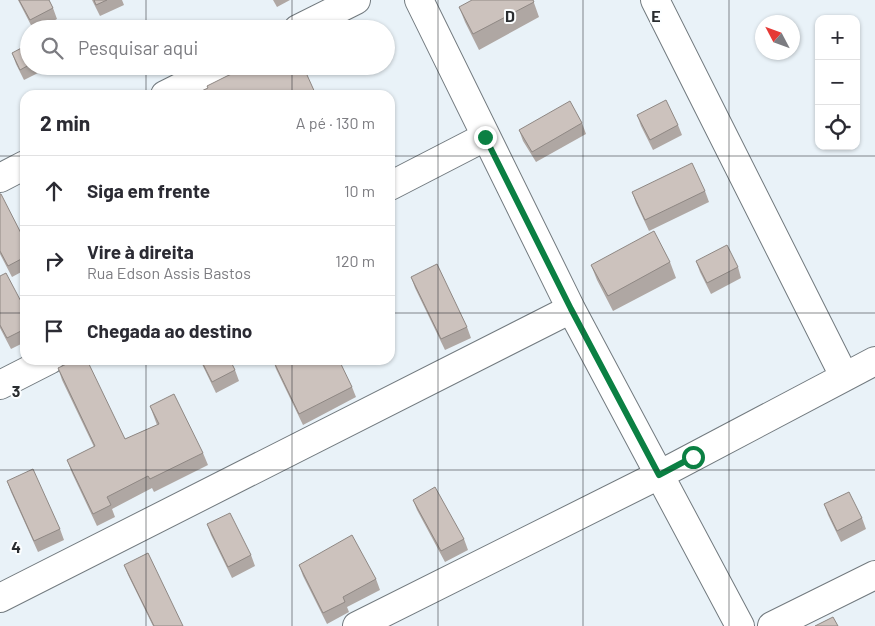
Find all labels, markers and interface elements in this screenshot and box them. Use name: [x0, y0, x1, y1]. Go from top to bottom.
text: D: [505, 6, 515, 25]
text: E: [651, 6, 661, 25]
north arrow: [755, 15, 800, 60]
map controls: [815, 15, 860, 150]
button: +: [815, 15, 860, 60]
search box: [20, 20, 395, 75]
icon: search: [38, 34, 66, 62]
text: Pesquisar aqui: [78, 36, 198, 59]
button: −: [815, 60, 860, 105]
button: locate: [815, 105, 860, 150]
text: 2 min: [40, 110, 90, 135]
text: A pé · 130 m: [296, 113, 375, 132]
route end: [474, 126, 497, 149]
icon: ahead: [40, 177, 68, 205]
text: Siga em frente: [87, 179, 210, 202]
text: 10 m: [344, 181, 375, 200]
text: Vire à direita: [87, 240, 194, 263]
icon: right: [40, 247, 68, 275]
text: 120 m: [335, 251, 375, 270]
text: Rua Edson Assis Bastos: [87, 263, 251, 282]
icon: arrive: [40, 317, 68, 345]
text: Chegada ao destino: [87, 319, 252, 342]
text: 3: [12, 381, 20, 400]
route start: [682, 446, 705, 469]
text: 4: [11, 537, 21, 556]

